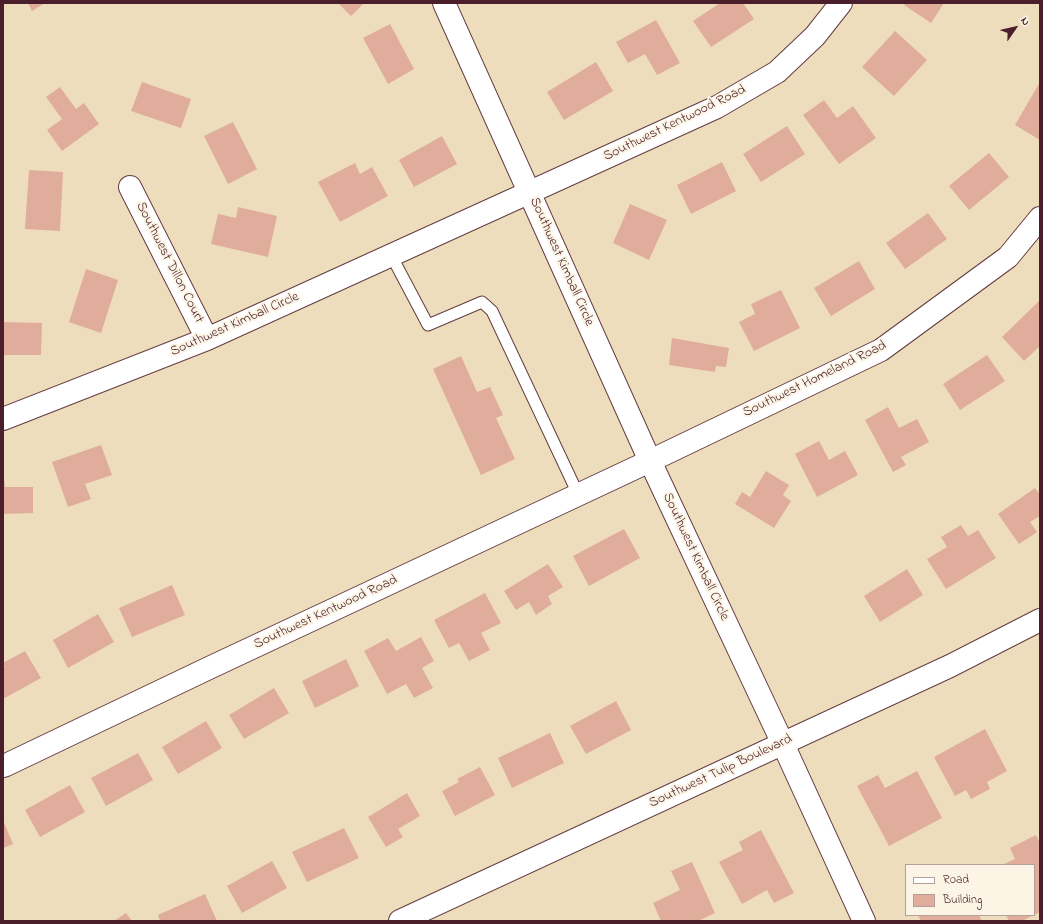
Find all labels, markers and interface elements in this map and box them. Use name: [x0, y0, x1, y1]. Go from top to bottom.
north arrow: [995, 8, 1035, 48]
text: N: [1016, 14, 1034, 29]
street label: Southwest Kentwood Road: [601, 82, 749, 166]
street label: Southwest Kimball Circle: [525, 195, 597, 329]
street label: Southwest Dillon Court: [131, 200, 207, 326]
street label: Southwest Kimball Circle: [168, 289, 302, 361]
street label: Southwest Homeland Road: [741, 338, 889, 422]
street label: Southwest Kimball Circle: [658, 490, 732, 624]
street label: Southwest Kentwood Road: [252, 572, 400, 654]
street label: Southwest Tulip Boulevard: [647, 731, 795, 813]
legend: [905, 864, 1035, 916]
text: Road: [943, 871, 969, 889]
text: Building: [943, 891, 982, 909]

